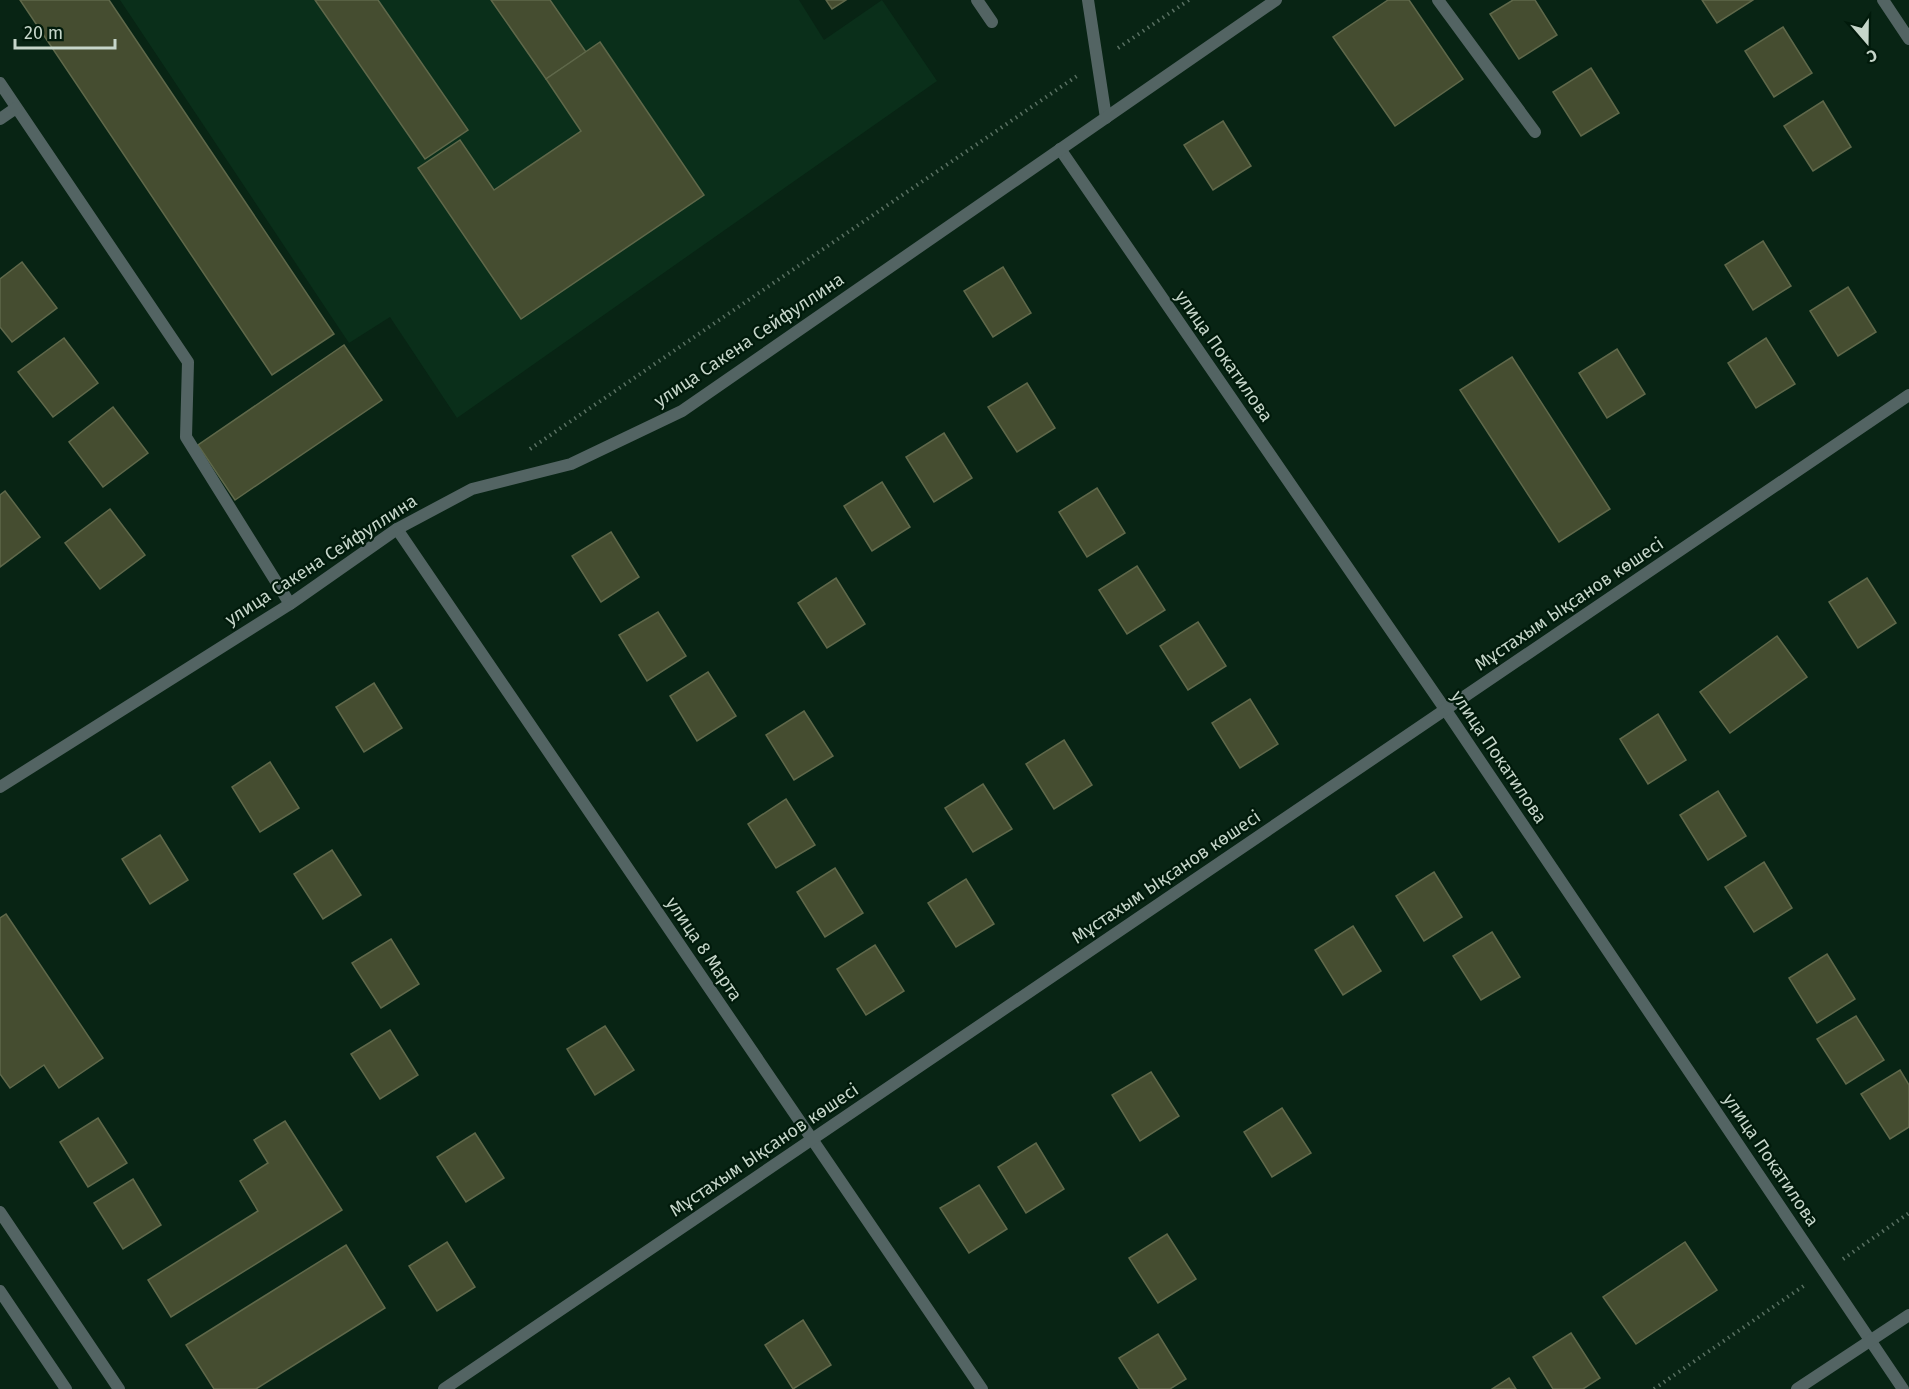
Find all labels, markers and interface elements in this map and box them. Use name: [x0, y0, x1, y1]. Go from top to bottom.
scale bar: [15, 12, 116, 50]
north arrow: [1837, 12, 1897, 72]
text: 20 m: [24, 22, 63, 44]
text: С: [1864, 45, 1880, 66]
street label: улица Сакена Сейфуллина: [650, 268, 848, 412]
street label: улица Покатилова: [1170, 286, 1278, 426]
street label: улица Сакена Сейфуллина: [221, 490, 421, 630]
street label: Мұстахым Ықсанов көшесі: [1470, 532, 1668, 676]
street label: улица Покатилова: [1446, 686, 1552, 828]
street label: Мұстахым Ықсанов көшесі: [1067, 805, 1265, 949]
street label: улица 8 Марта: [661, 893, 747, 1005]
street label: Мұстахым Ықсанов көшесі: [665, 1078, 863, 1222]
street label: улица Покатилова: [1718, 1089, 1824, 1231]

